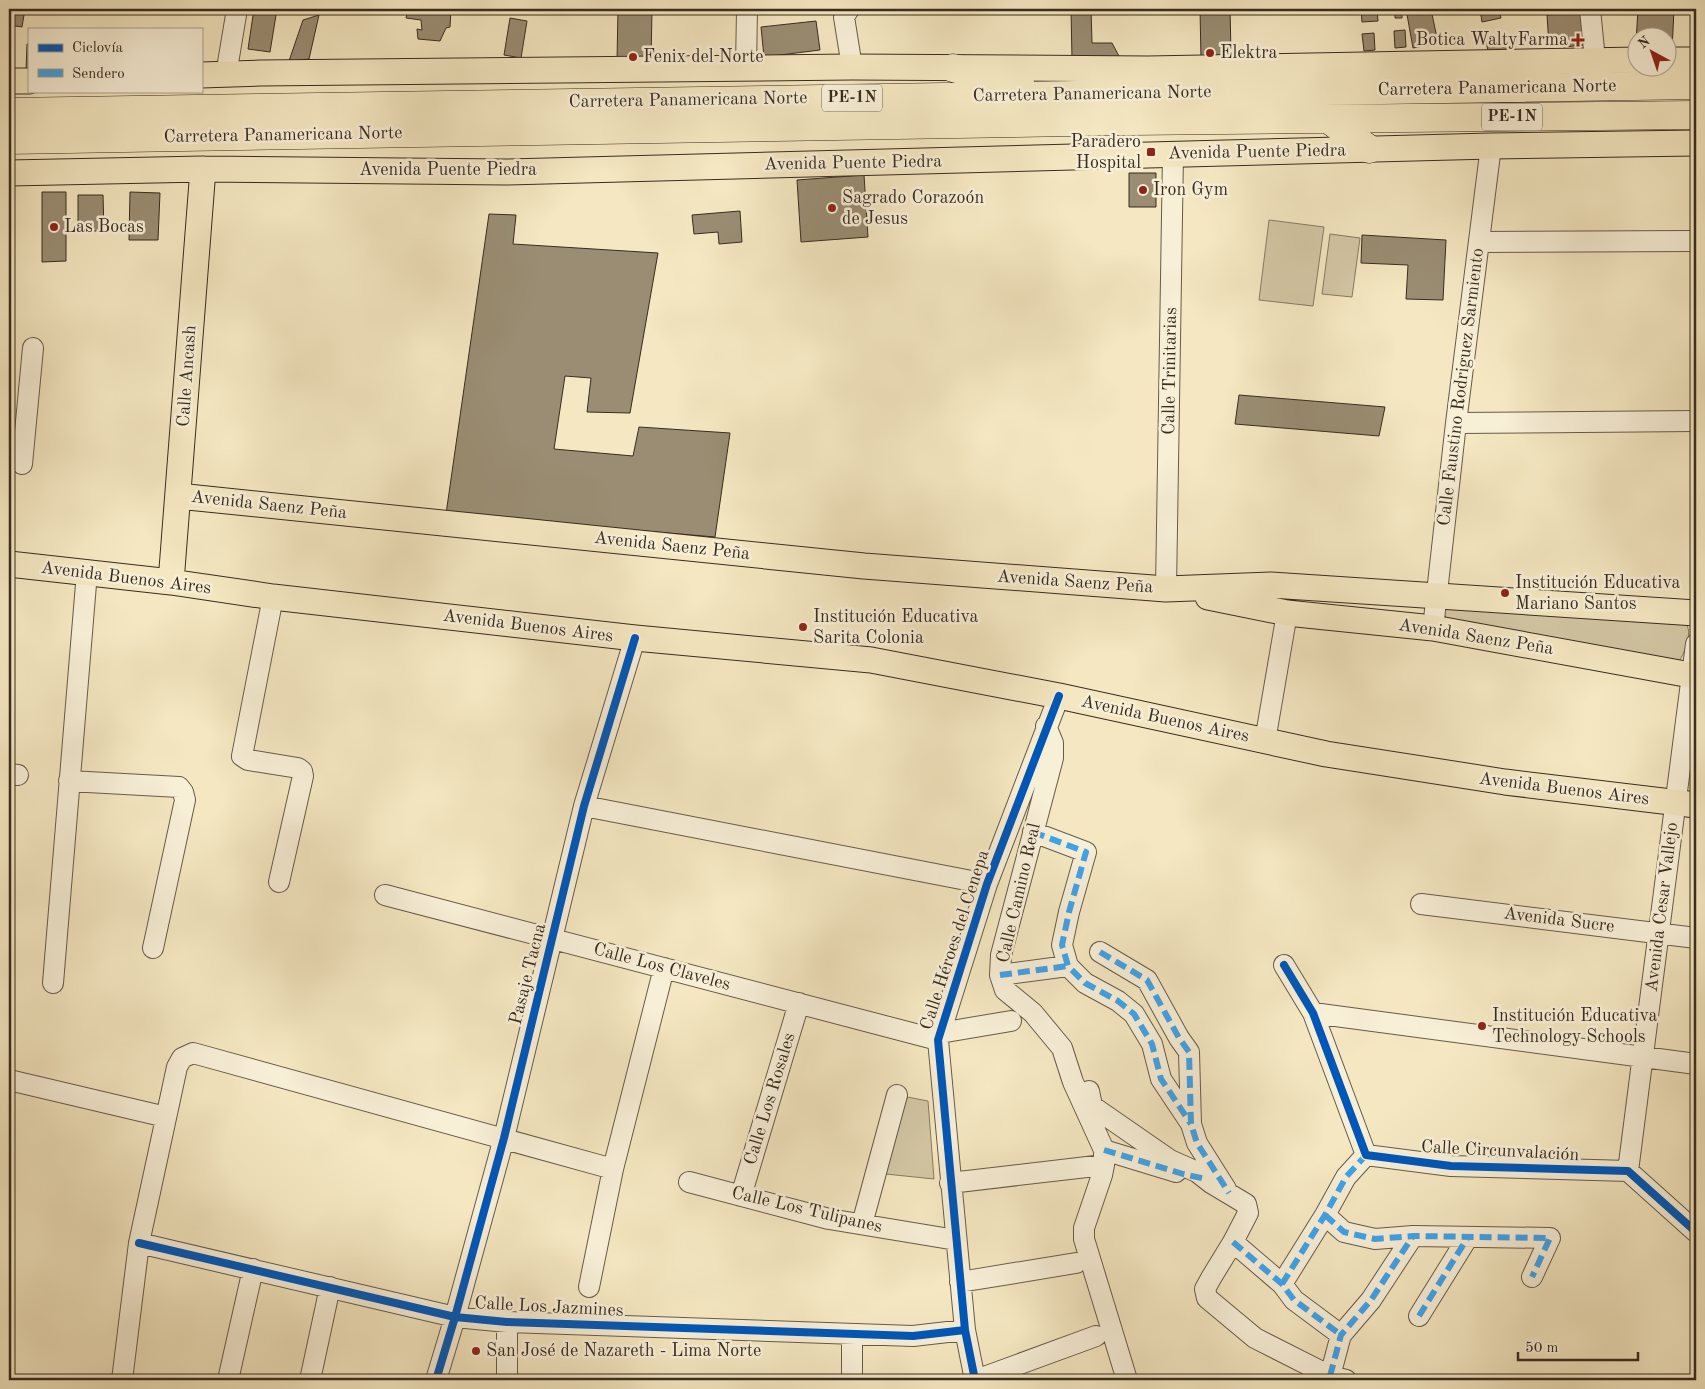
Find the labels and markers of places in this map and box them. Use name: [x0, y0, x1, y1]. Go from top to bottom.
place label: Botica WaltyFarma: [1416, 31, 1568, 49]
marker: Botica WaltyFarma: [1572, 34, 1584, 46]
place label: Elektra: [1220, 44, 1278, 62]
marker: Elektra: [1204, 47, 1216, 59]
place label: Fenix del Norte: [643, 48, 763, 66]
marker: Fenix del Norte: [627, 51, 639, 63]
place label: Paradero Hospital: [1070, 133, 1141, 172]
marker: Paradero Hospital: [1145, 146, 1157, 158]
place label: Iron Gym: [1153, 181, 1228, 199]
marker: Iron Gym: [1137, 184, 1149, 196]
place label: Sagrado Corazoón de Jesus: [842, 189, 984, 228]
marker: Sagrado Corazoón de Jesus: [826, 202, 838, 214]
place label: Las Bocas: [64, 218, 144, 236]
marker: Las Bocas: [48, 221, 60, 233]
place label: Institución Educativa Mariano Santos: [1515, 574, 1680, 613]
marker: Institución Educativa Mariano Santos: [1499, 587, 1511, 599]
place label: Institución Educativa Sarita Colonia: [813, 608, 978, 647]
marker: Institución Educativa Sarita Colonia: [797, 621, 809, 633]
place label: Institución Educativa Technology Schools: [1492, 1007, 1657, 1046]
marker: Institución Educativa Technology Schools: [1476, 1020, 1488, 1032]
place label: San José de Nazareth - Lima Norte: [486, 1342, 761, 1360]
marker: San José de Nazareth - Lima Norte: [470, 1345, 482, 1357]

